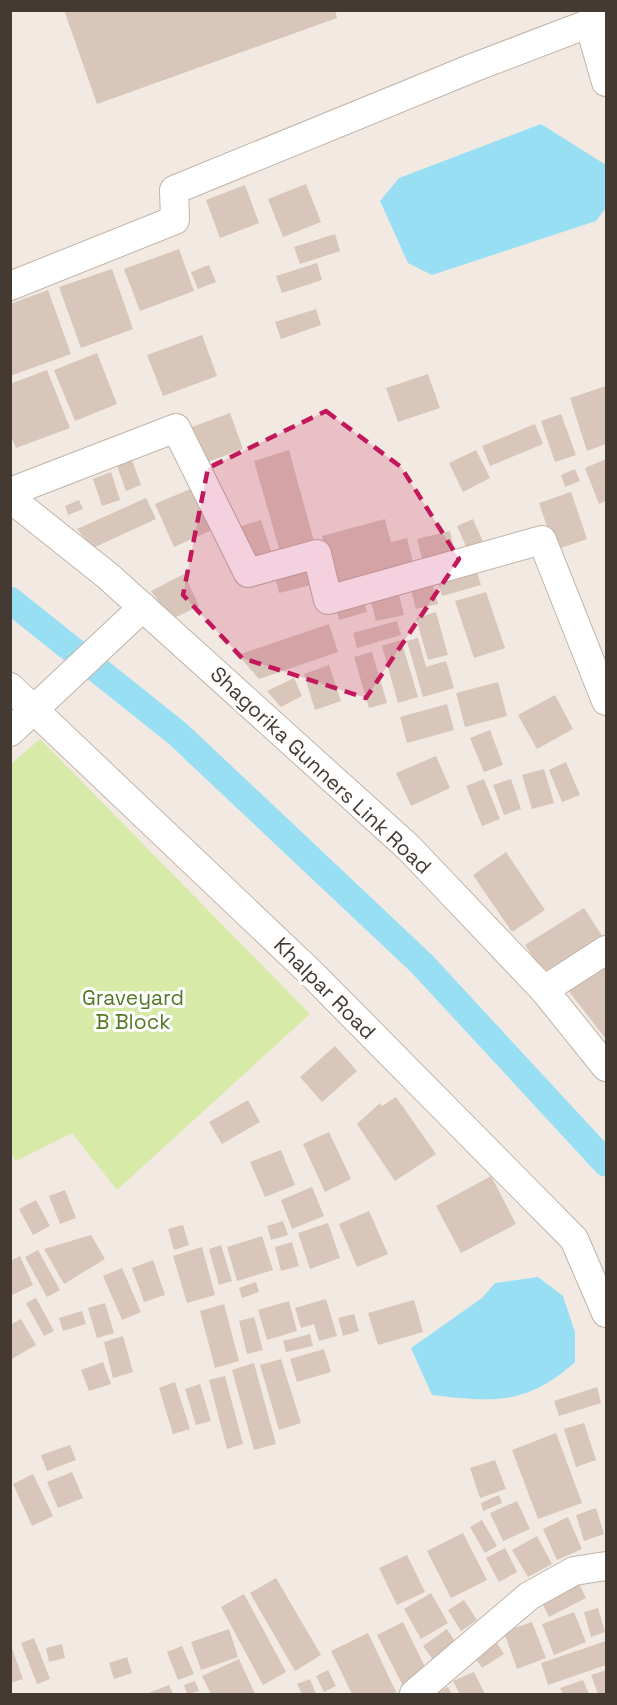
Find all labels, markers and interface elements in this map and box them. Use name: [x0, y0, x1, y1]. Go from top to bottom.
street label: Shagorika Gunners Link Road: [205, 660, 437, 880]
street label: Khalpar Road: [268, 931, 382, 1045]
park label: Graveyard B Block: [82, 984, 184, 1035]

